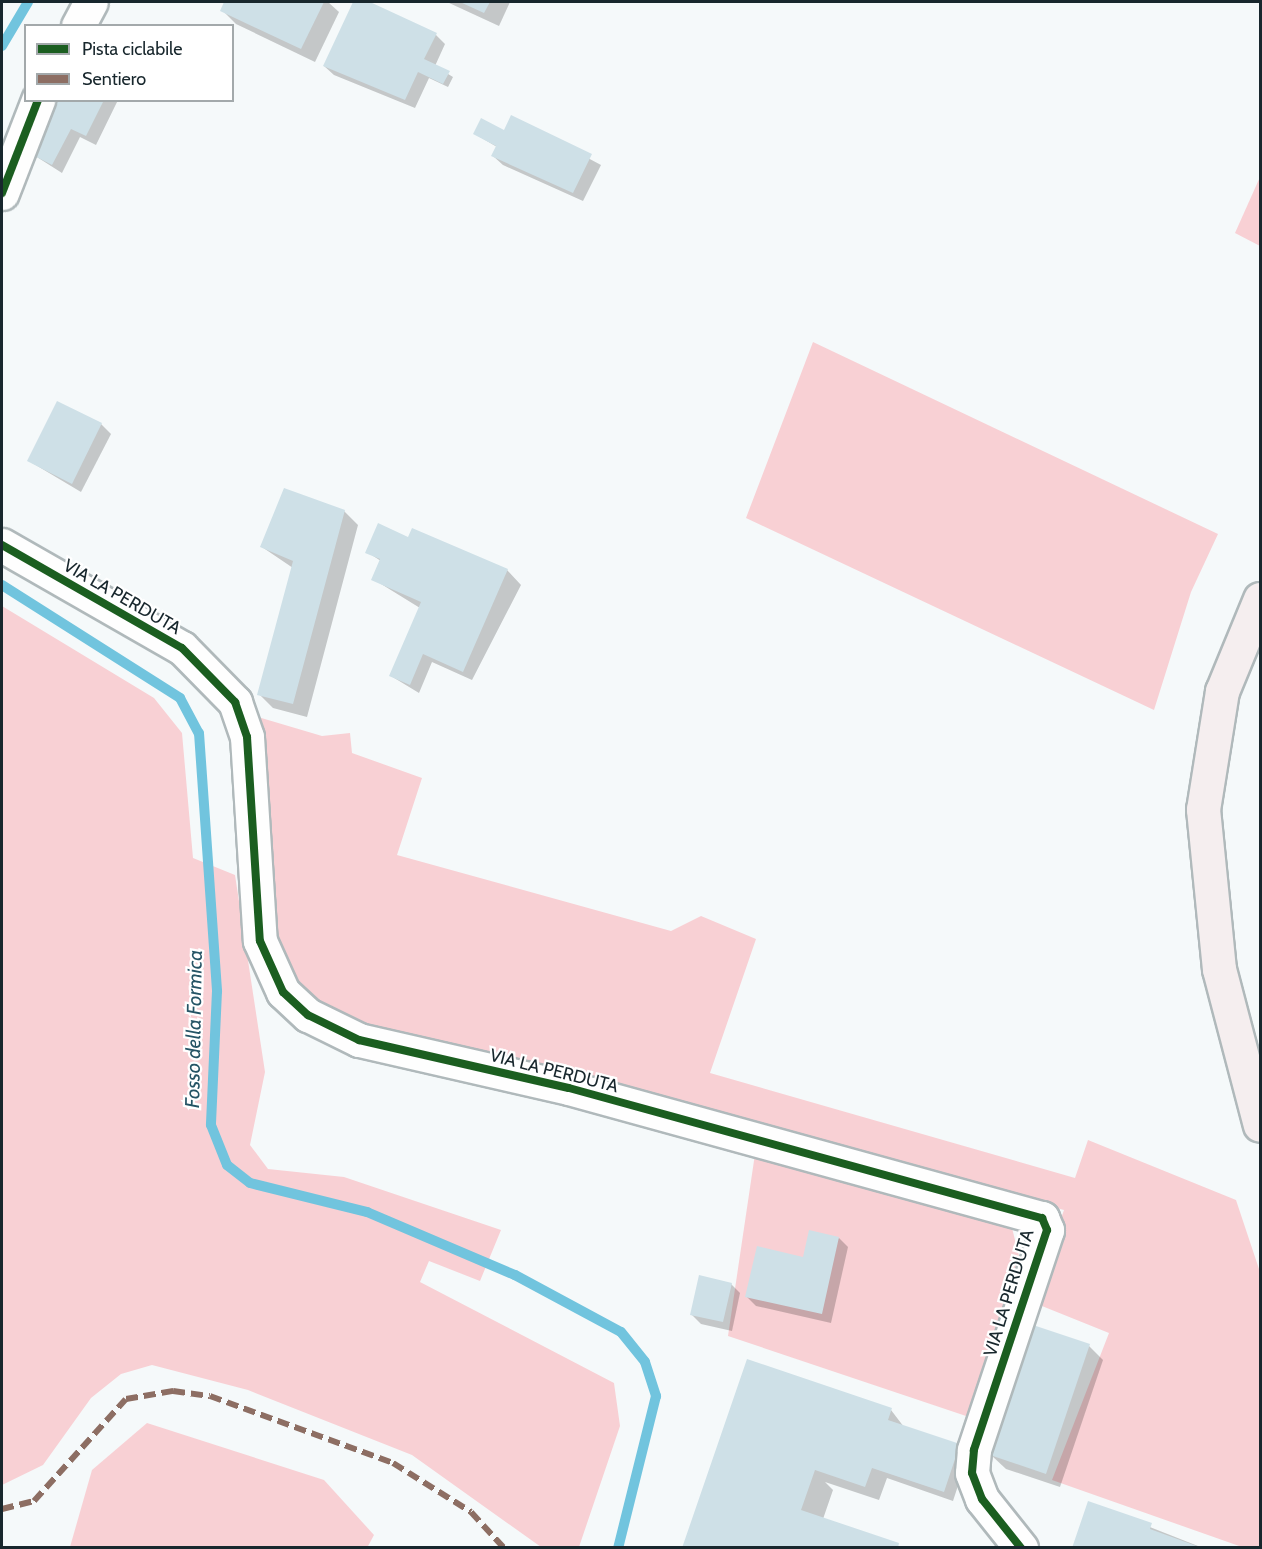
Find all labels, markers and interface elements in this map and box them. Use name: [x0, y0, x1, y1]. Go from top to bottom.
legend: [24, 24, 234, 102]
text: Pista ciclabile: [82, 38, 182, 60]
text: Sentiero: [82, 68, 146, 90]
street label: VIA LA PERDUTA: [60, 555, 184, 639]
water label: Fosso della Formica: [181, 950, 207, 1108]
street label: VIA LA PERDUTA: [487, 1045, 621, 1097]
street label: VIA LA PERDUTA: [979, 1227, 1039, 1359]

